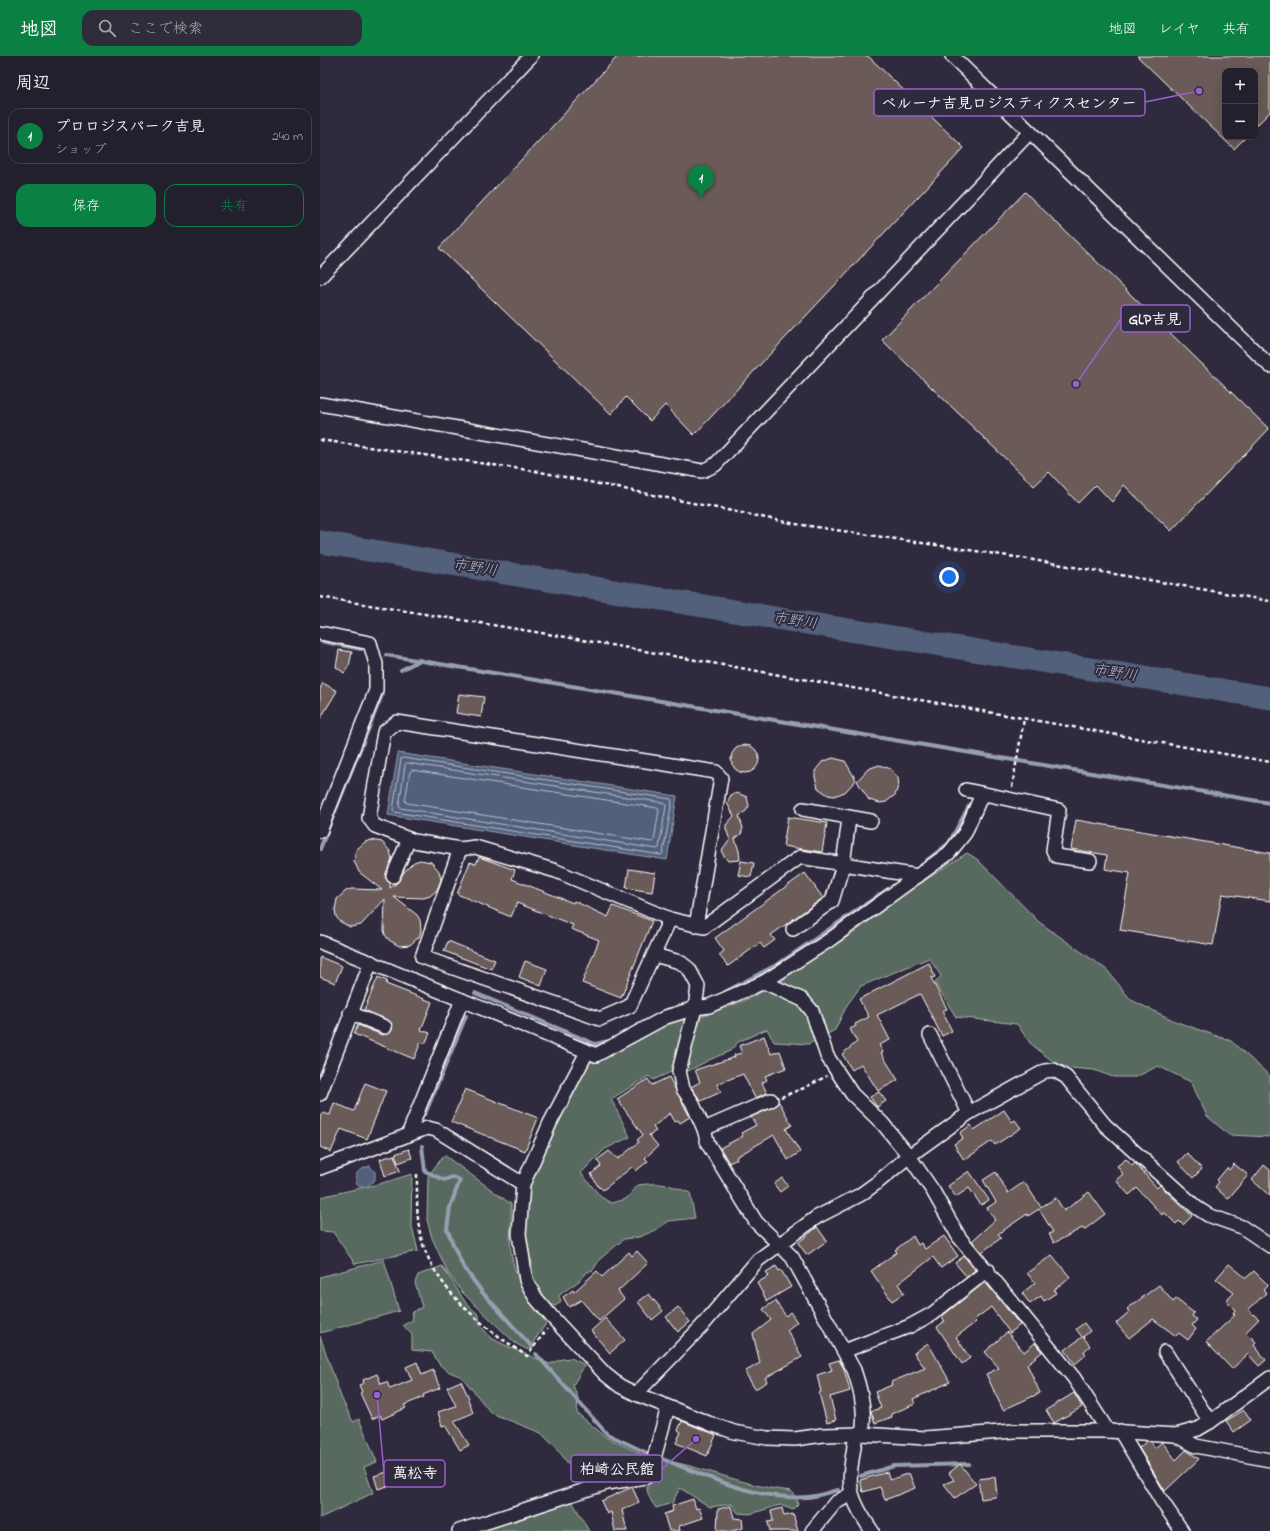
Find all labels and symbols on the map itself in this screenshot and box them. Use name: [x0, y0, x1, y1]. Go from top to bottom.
callout: ベルーナ吉見ロジスティクスセンター: [874, 89, 1145, 116]
text: ベルーナ吉見ロジスティクスセンター: [881, 93, 1137, 115]
pin: 1: [688, 165, 714, 198]
callout: GLP吉見: [1121, 305, 1190, 332]
text: GLP吉見: [1129, 309, 1181, 331]
water label: 市野川: [451, 554, 499, 582]
your location: [939, 567, 959, 587]
water label: 市野川: [771, 607, 819, 635]
water label: 市野川: [1091, 659, 1139, 687]
callout: 柏崎公民館: [571, 1455, 662, 1482]
text: 柏崎公民館: [579, 1459, 655, 1481]
callout: 萬松寺: [384, 1460, 445, 1487]
text: 萬松寺: [392, 1463, 438, 1485]

